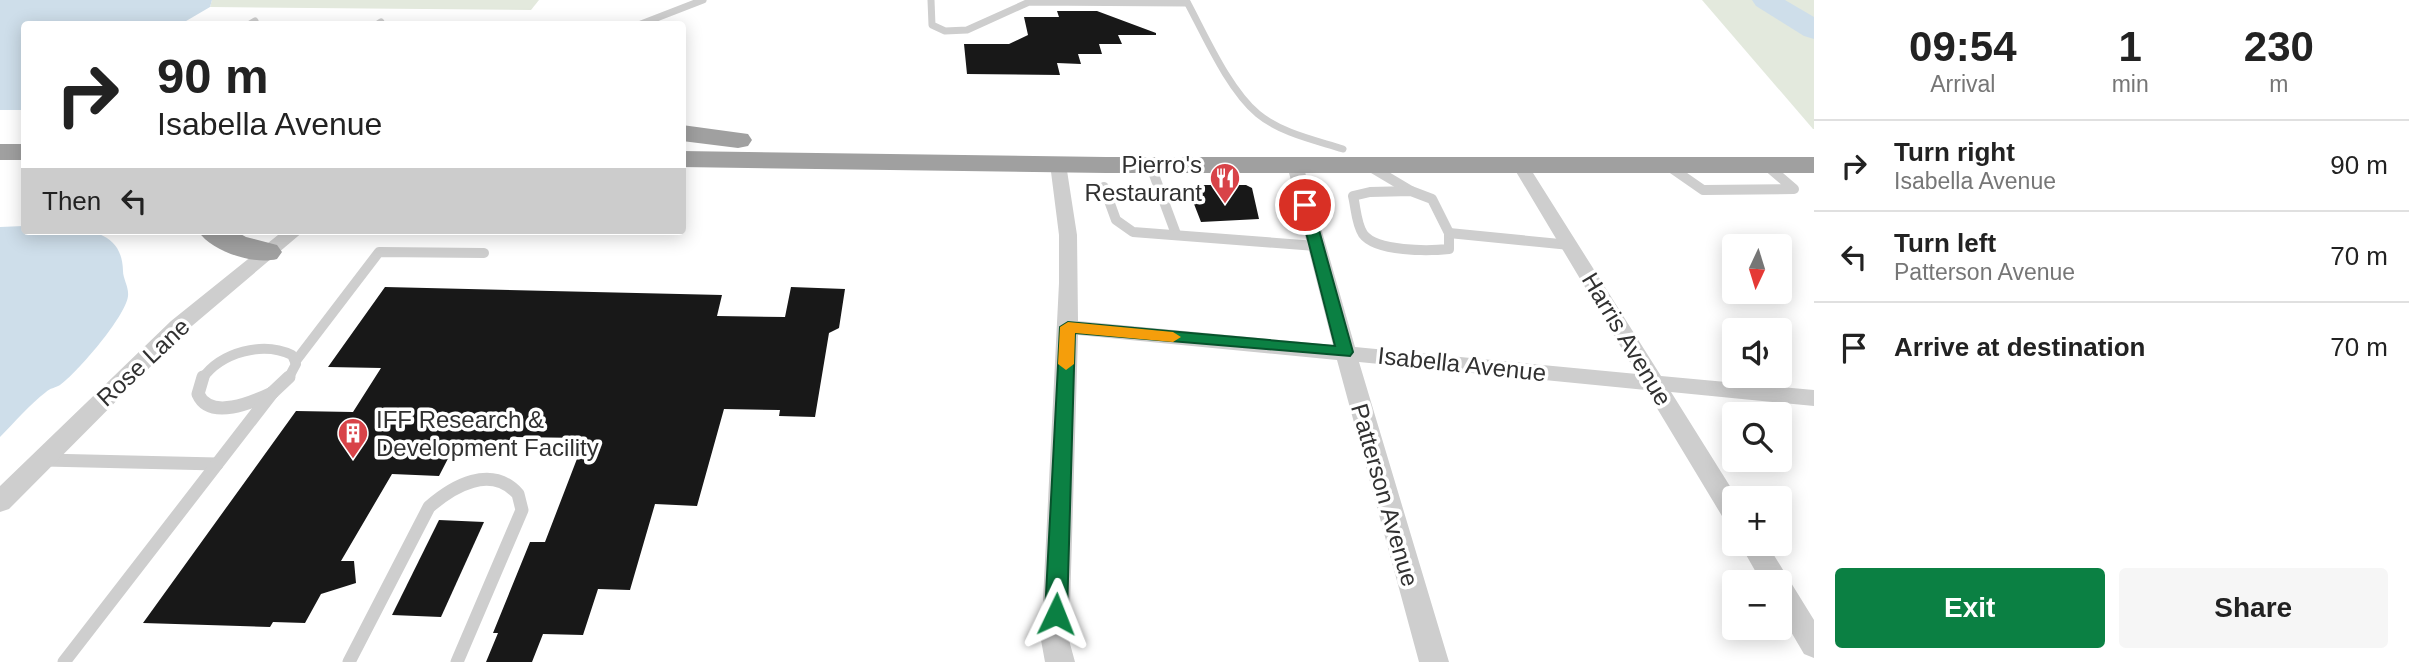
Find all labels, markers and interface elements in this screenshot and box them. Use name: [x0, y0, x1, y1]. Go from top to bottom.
text: 09:54: [1909, 23, 2017, 70]
text: 1: [2118, 23, 2142, 70]
text: 230: [2244, 23, 2314, 70]
icon: right: [42, 49, 133, 140]
text: 90 m: [157, 49, 269, 103]
text: Arrival: [1930, 71, 1995, 97]
text: min: [2112, 71, 2149, 97]
text: m: [2269, 71, 2288, 97]
text: Isabella Avenue: [157, 106, 382, 142]
text: Turn right: [1894, 137, 2015, 167]
icon: right: [1835, 147, 1873, 185]
text: 90 m: [2330, 150, 2388, 180]
place label: Pierro's Restaurant: [1085, 151, 1202, 206]
restaurant icon: Pierro's Restaurant: [1208, 161, 1242, 205]
text: Isabella Avenue: [1894, 168, 2056, 194]
pin: [1275, 175, 1335, 235]
icon: left: [115, 182, 153, 220]
text: Then: [42, 186, 101, 216]
icon: arrive: [1286, 186, 1324, 224]
text: Turn left: [1894, 228, 1996, 258]
north arrow: [1722, 234, 1792, 304]
map controls: [1722, 234, 1792, 640]
icon: left: [1835, 238, 1873, 276]
text: 70 m: [2330, 241, 2388, 271]
text: Patterson Avenue: [1894, 259, 2075, 285]
street label: Harris Avenue: [1577, 268, 1677, 410]
street label: Rose Lane: [91, 313, 195, 411]
button: sound: [1722, 318, 1792, 388]
icon: arrive: [1835, 329, 1873, 367]
text: Arrive at destination: [1894, 332, 2145, 362]
text: 70 m: [2330, 332, 2388, 362]
street label: Isabella Avenue: [1377, 342, 1547, 386]
street label: Patterson Avenue: [1346, 400, 1424, 590]
button: search: [1722, 402, 1792, 472]
place label: IFF Research & Development Facility: [376, 406, 599, 461]
building icon: IFF Research & Development Facility: [336, 416, 370, 460]
button: +: [1722, 486, 1792, 556]
button: Exit: [1835, 568, 2105, 648]
button: Share: [2119, 568, 2388, 648]
button: −: [1722, 570, 1792, 640]
position arrow: [1019, 577, 1093, 651]

